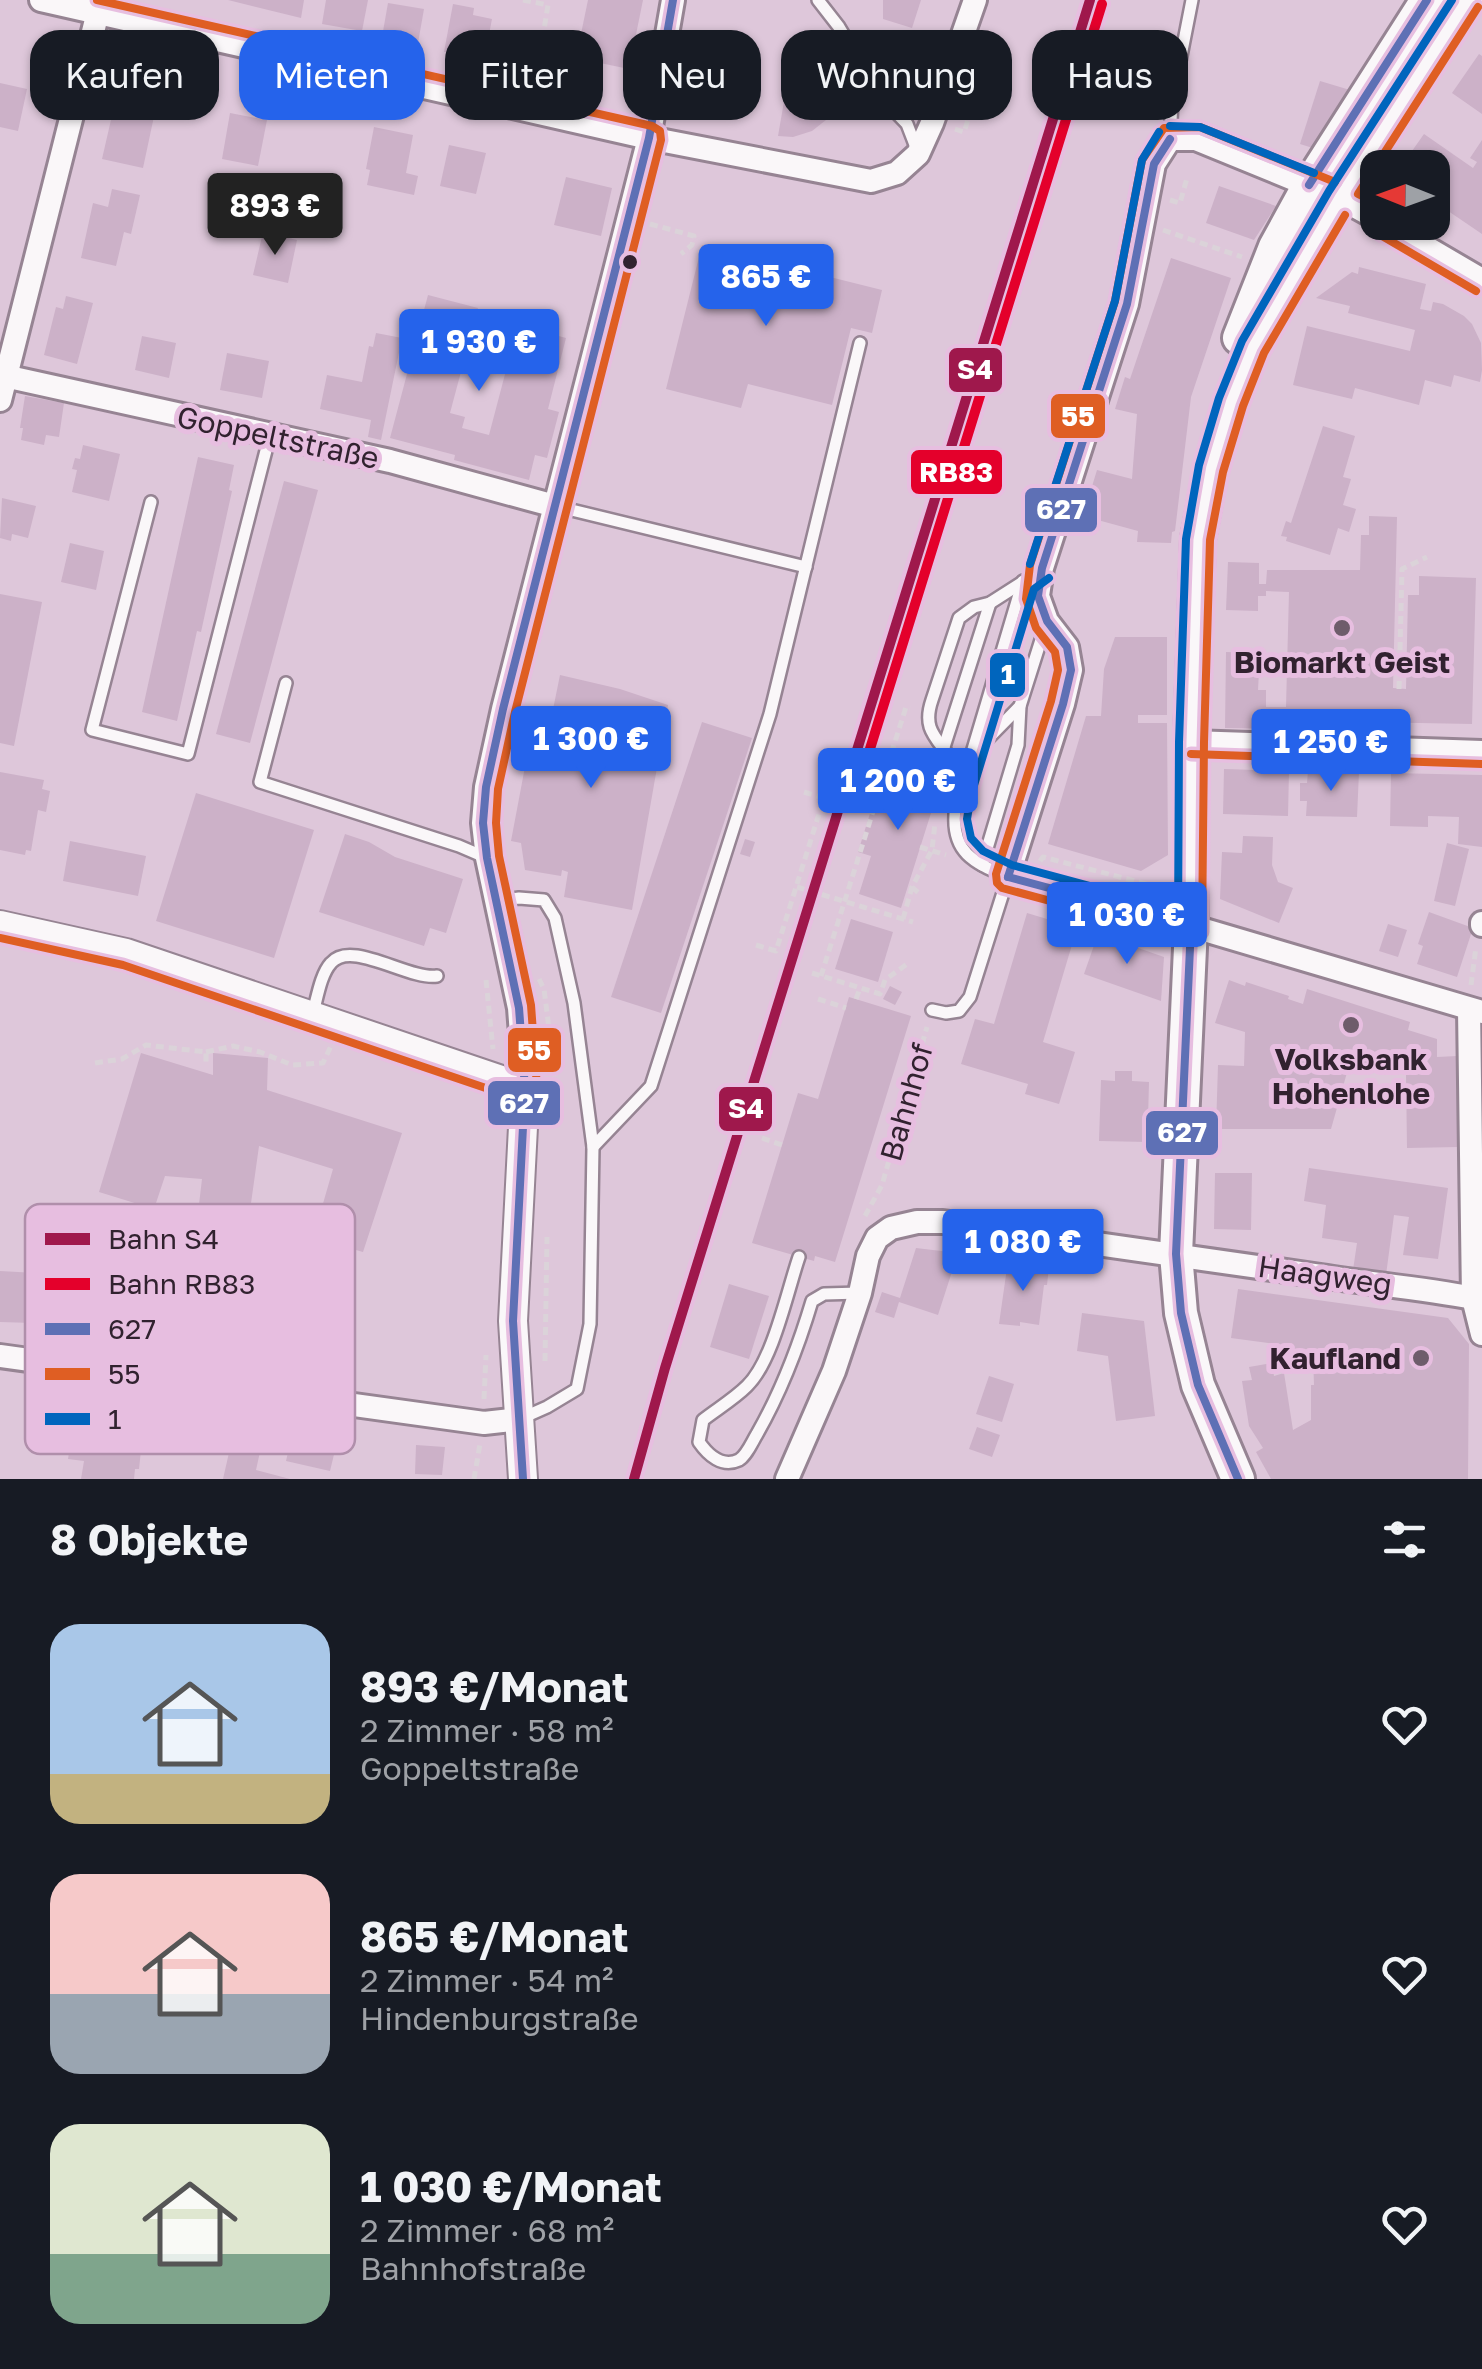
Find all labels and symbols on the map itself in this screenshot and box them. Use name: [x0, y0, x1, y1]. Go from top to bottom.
north arrow: [1360, 150, 1450, 240]
pin: 893 €: [205, 173, 345, 258]
pin: 865 €: [696, 244, 836, 329]
unlabelled marker: [620, 252, 640, 272]
pin: 1 930 €: [387, 309, 571, 394]
line badge: S4: [947, 346, 1004, 394]
text: S4: [957, 352, 993, 385]
line badge: 55: [1049, 392, 1107, 440]
street label: Goppeltstraße: [174, 398, 382, 476]
text: 55: [1061, 399, 1095, 432]
line badge: RB83: [909, 448, 1004, 496]
text: RB83: [919, 455, 993, 488]
line badge: 627: [1023, 486, 1099, 534]
text: 627: [1036, 492, 1086, 525]
marker: Biomarkt Geist: [1331, 617, 1353, 639]
place label: Biomarkt Geist: [1234, 644, 1450, 680]
line badge: 1: [988, 651, 1027, 699]
text: 1: [1001, 657, 1015, 690]
pin: 1 300 €: [499, 706, 683, 791]
pin: 1 250 €: [1239, 709, 1423, 794]
pin: 1 200 €: [806, 748, 990, 833]
pin: 1 030 €: [1035, 882, 1219, 967]
marker: Volksbank Hohenlohe: [1340, 1014, 1362, 1036]
line badge: 55: [506, 1026, 563, 1074]
text: 55: [517, 1033, 551, 1066]
street label: Bahnhof: [872, 1039, 940, 1165]
place label: Volksbank Hohenlohe: [1272, 1041, 1430, 1111]
line badge: 627: [486, 1079, 562, 1127]
line badge: S4: [717, 1085, 774, 1133]
text: 627: [499, 1086, 549, 1119]
text: S4: [728, 1091, 764, 1124]
line badge: 627: [1144, 1109, 1220, 1157]
text: 627: [1157, 1115, 1207, 1148]
legend: [25, 1204, 355, 1454]
pin: 1 080 €: [931, 1209, 1115, 1294]
text: Bahn S4: [108, 1222, 219, 1255]
street label: Haagweg: [1256, 1248, 1394, 1302]
text: Bahn RB83: [108, 1267, 255, 1300]
text: 627: [108, 1312, 156, 1345]
place label: Kaufland: [1269, 1340, 1401, 1376]
marker: Kaufland: [1410, 1347, 1432, 1369]
text: 55: [108, 1357, 140, 1390]
text: 1: [108, 1402, 122, 1435]

